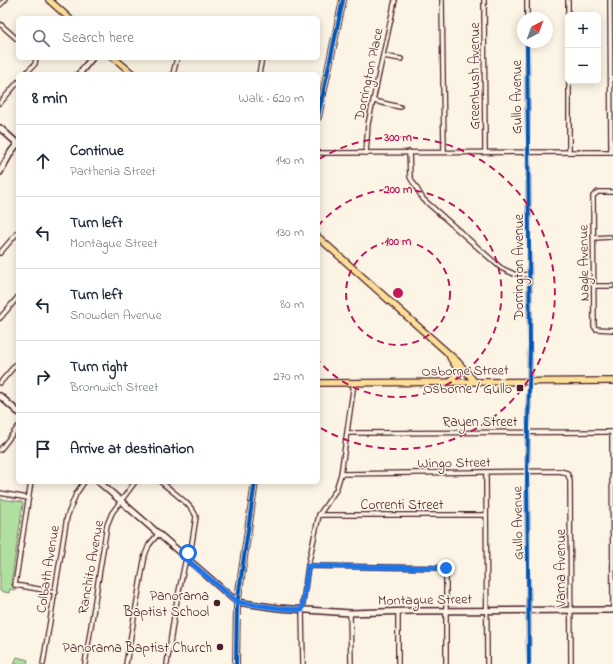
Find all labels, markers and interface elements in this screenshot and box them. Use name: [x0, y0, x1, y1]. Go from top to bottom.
north arrow: [517, 12, 553, 48]
map controls: [565, 12, 601, 84]
button: +: [565, 12, 601, 48]
search box: [16, 16, 320, 60]
street label: Greenbush Avenue: [465, 22, 486, 130]
street label: Dorrington Place: [349, 25, 391, 124]
icon: search: [30, 27, 52, 49]
text: Search here: [62, 27, 134, 49]
button: −: [565, 48, 601, 84]
street label: Gullo Avenue: [507, 59, 528, 134]
text: 8 min: [32, 86, 67, 111]
text: Walk · 620 m: [239, 89, 304, 108]
text: 300 m: [383, 129, 413, 147]
text: Continue: [70, 140, 124, 162]
icon: ahead: [32, 150, 54, 172]
text: 140 m: [276, 151, 304, 170]
text: Parthenia Street: [70, 162, 156, 181]
text: 200 m: [383, 181, 413, 199]
text: Turn left: [70, 212, 123, 234]
street label: Dorrington Avenue: [509, 213, 531, 321]
icon: left: [32, 222, 54, 244]
text: 130 m: [276, 223, 304, 242]
street label: Nagle Avenue: [573, 224, 597, 302]
text: 100 m: [385, 233, 412, 251]
text: Montague Street: [70, 234, 158, 253]
text: Turn left: [70, 284, 123, 306]
centre of rings: [391, 286, 405, 300]
icon: left: [32, 294, 54, 316]
text: 80 m: [280, 295, 304, 314]
text: Snowden Avenue: [70, 306, 162, 325]
text: Turn right: [70, 356, 128, 378]
street label: Osborne Street: [421, 360, 509, 383]
icon: right: [32, 366, 54, 388]
text: 270 m: [273, 367, 304, 386]
text: Bromwich Street: [70, 378, 158, 397]
place label: Osborne / Gullo: [423, 379, 512, 400]
marker: Osborne / Gullo: [515, 383, 525, 393]
street label: Rayen Street: [442, 412, 518, 434]
icon: arrive: [32, 438, 54, 460]
text: Arrive at destination: [70, 438, 194, 460]
street label: Wingo Street: [417, 452, 491, 476]
street label: Gullo Avenue: [507, 485, 530, 560]
street label: Correnti Street: [361, 495, 444, 516]
street label: Ranchito Avenue: [73, 518, 110, 616]
street label: Colbath Avenue: [31, 523, 66, 615]
street label: Varna Avenue: [551, 528, 572, 608]
route start: [179, 544, 197, 562]
route end: [437, 559, 455, 577]
place label: Panorama Baptist School: [123, 586, 209, 623]
street label: Montague Street: [378, 589, 473, 613]
marker: Panorama Baptist School: [212, 598, 222, 608]
place label: Panorama Baptist Church: [63, 638, 212, 659]
marker: Panorama Baptist Church: [215, 642, 225, 652]

